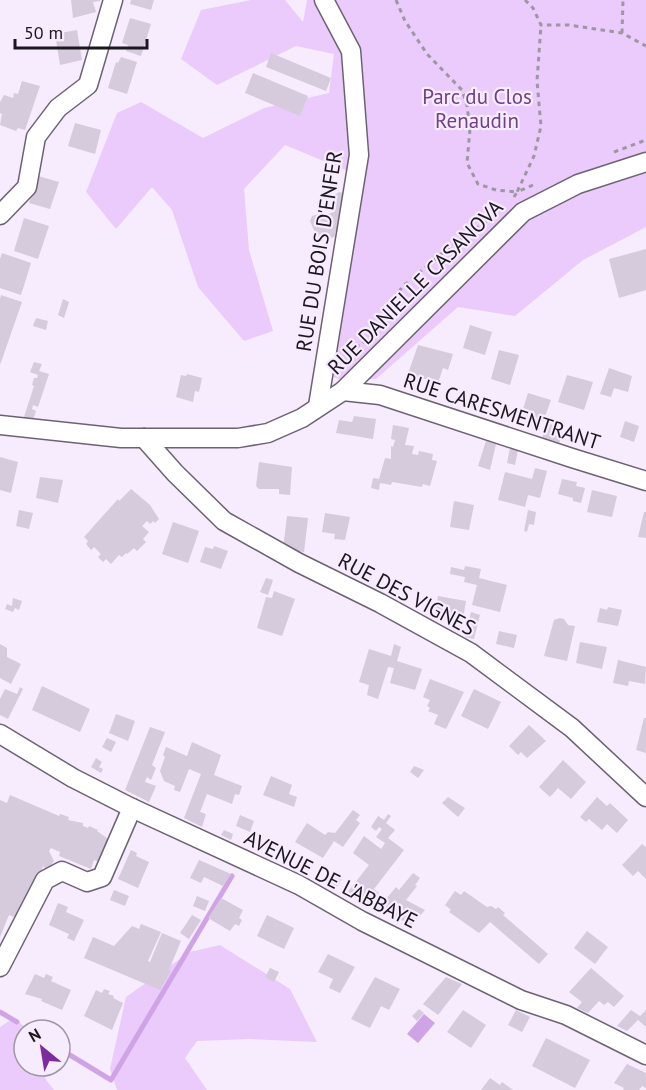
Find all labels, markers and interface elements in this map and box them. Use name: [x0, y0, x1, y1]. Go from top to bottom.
scale bar: [15, 12, 147, 50]
text: 50 m: [24, 21, 63, 44]
park label: Parc du Clos Renaudin: [422, 83, 532, 134]
street label: RUE DU BOIS D'ENFER: [290, 149, 348, 353]
street label: RUE DANIELLE CASANOVA: [322, 193, 509, 380]
street label: RUE CARESMENTRANT: [400, 366, 604, 456]
street label: RUE DES VIGNES: [334, 546, 480, 642]
street label: AVENUE DE L'ABBAYE: [240, 824, 422, 934]
north arrow: [12, 1018, 72, 1078]
text: N: [25, 1024, 44, 1046]

